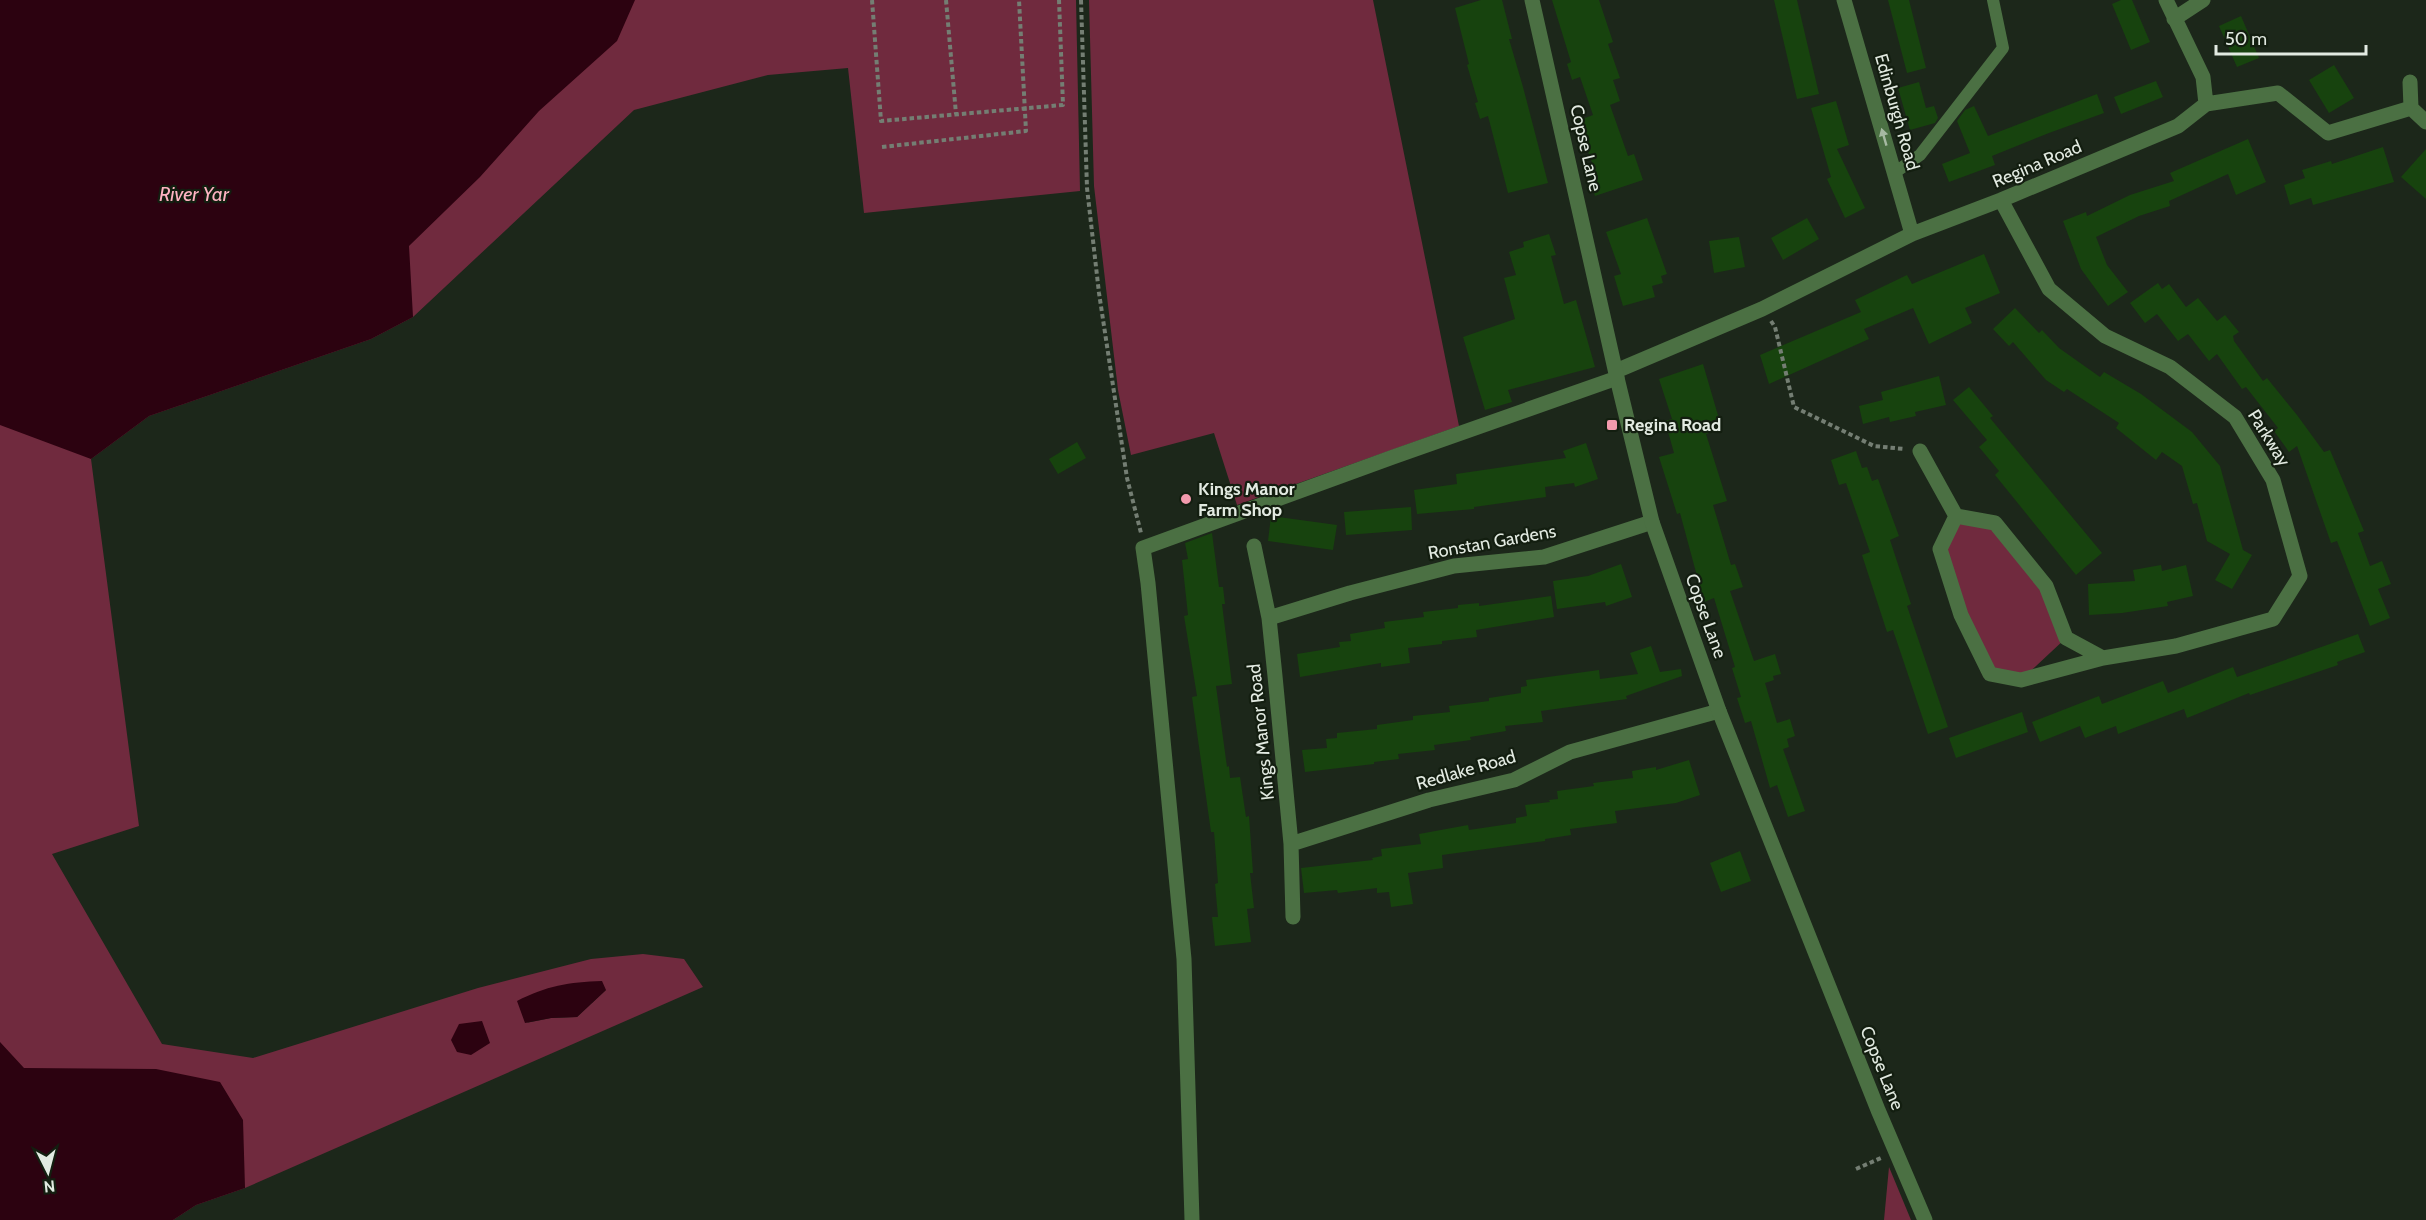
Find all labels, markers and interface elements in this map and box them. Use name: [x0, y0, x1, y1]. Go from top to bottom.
scale bar: [2216, 18, 2366, 56]
text: 50 m: [2225, 28, 2267, 50]
street label: Edinburgh Road: [1870, 51, 1924, 173]
street label: Copse Lane: [1565, 102, 1607, 194]
one-way arrow: [1879, 128, 1888, 146]
street label: Regina Road: [1989, 135, 2085, 193]
water label: River Yar: [159, 182, 230, 206]
street label: Parkway: [2243, 406, 2295, 470]
place label: Regina Road: [1624, 414, 1721, 436]
marker: Regina Road: [1605, 418, 1619, 432]
place label: Kings Manor Farm Shop: [1198, 478, 1295, 521]
marker: Kings Manor Farm Shop: [1179, 492, 1193, 506]
street label: Ronstan Gardens: [1426, 520, 1558, 564]
street label: Copse Lane: [1681, 571, 1731, 661]
street label: Kings Manor Road: [1243, 663, 1279, 801]
street label: Redlake Road: [1414, 745, 1518, 795]
street label: Copse Lane: [1855, 1023, 1909, 1113]
north arrow: [18, 1142, 78, 1202]
text: N: [43, 1176, 56, 1196]

